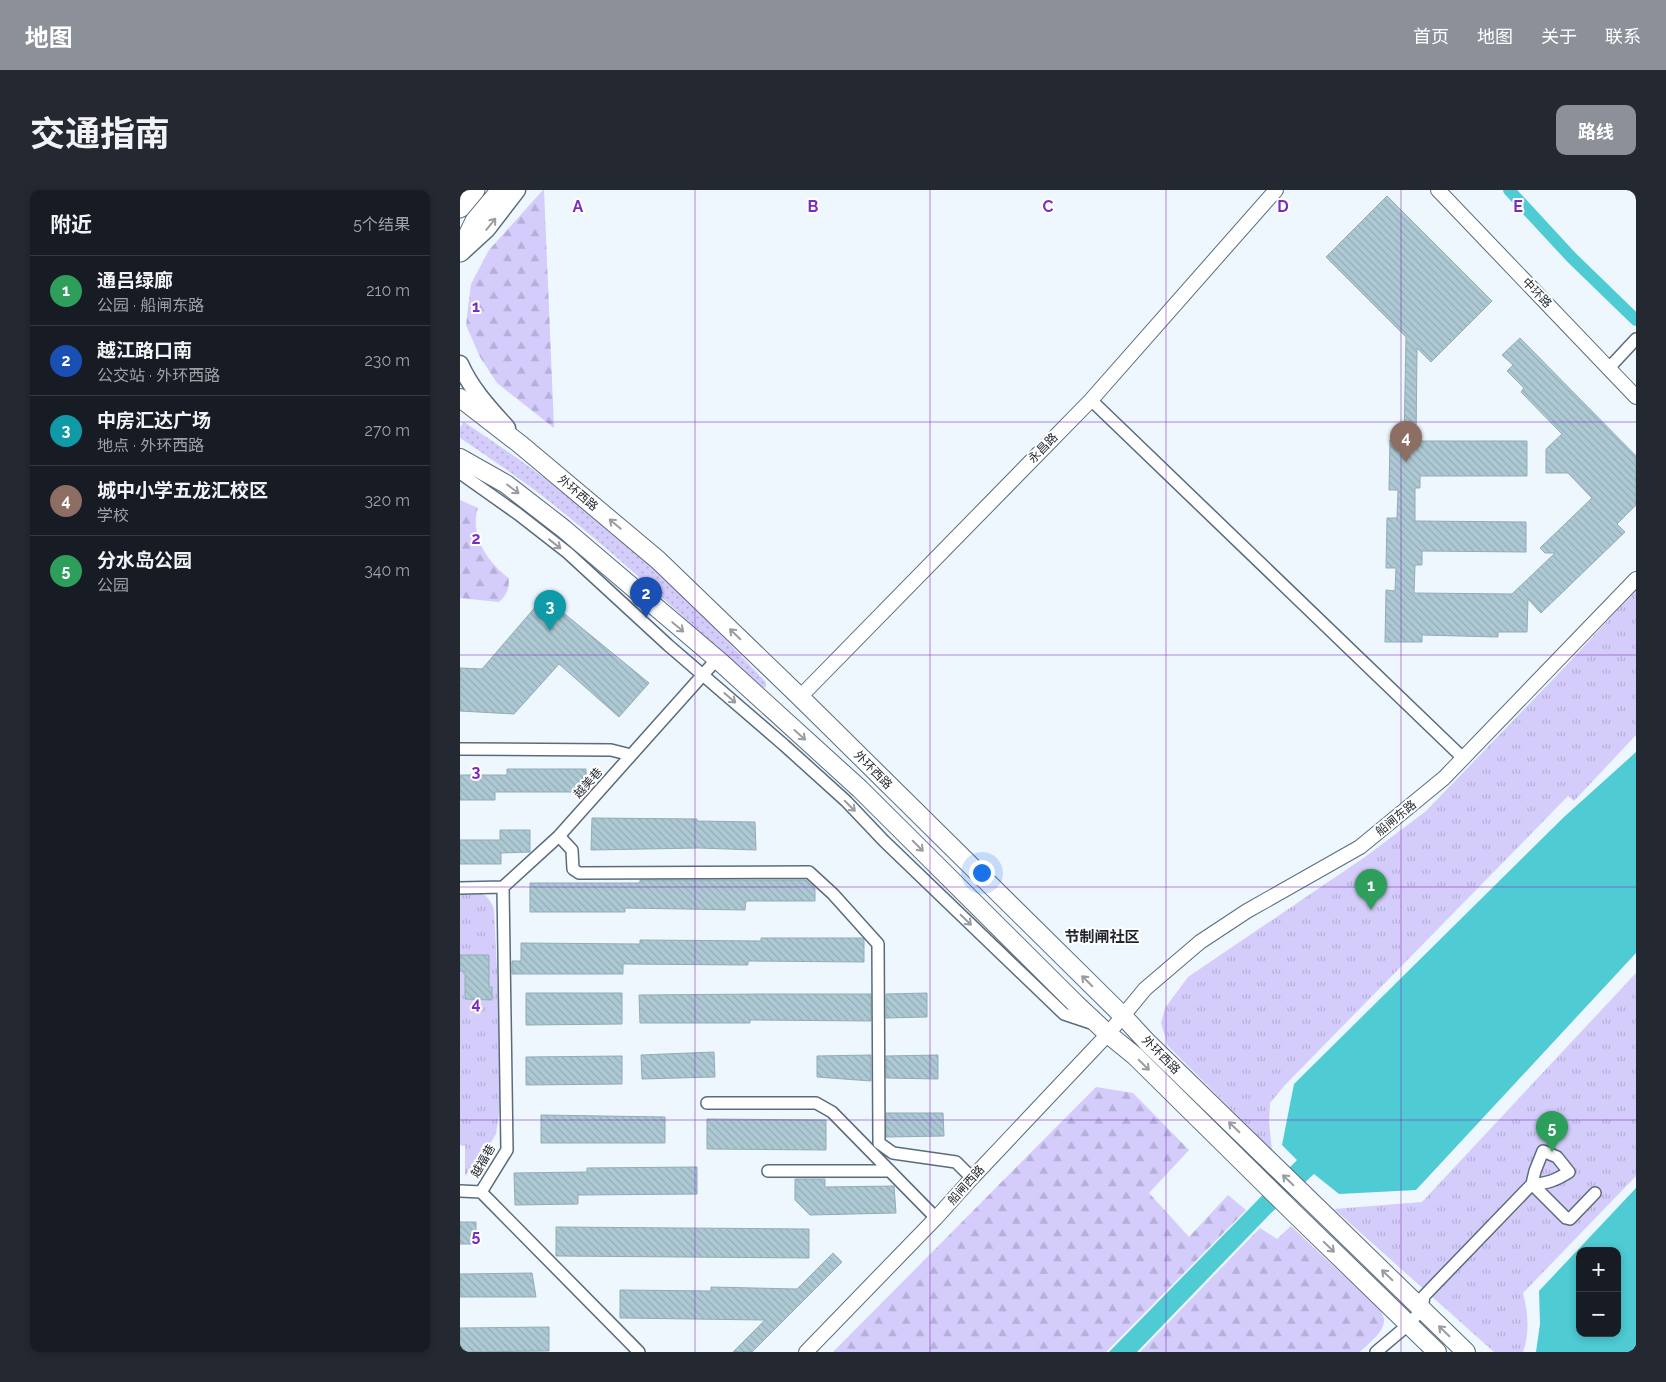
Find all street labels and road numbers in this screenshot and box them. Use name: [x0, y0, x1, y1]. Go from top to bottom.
street label: 中环路: [1519, 275, 1555, 311]
street label: 永昌路: [1025, 430, 1061, 466]
street label: 外环西路: [555, 472, 601, 514]
street label: 外环西路: [851, 748, 895, 792]
street label: 越美巷: [571, 765, 605, 801]
street label: 船闸东路: [1373, 797, 1419, 839]
street label: 外环西路: [1139, 1033, 1183, 1077]
street label: 越福巷: [468, 1142, 498, 1180]
street label: 船闸西路: [945, 1162, 987, 1208]

